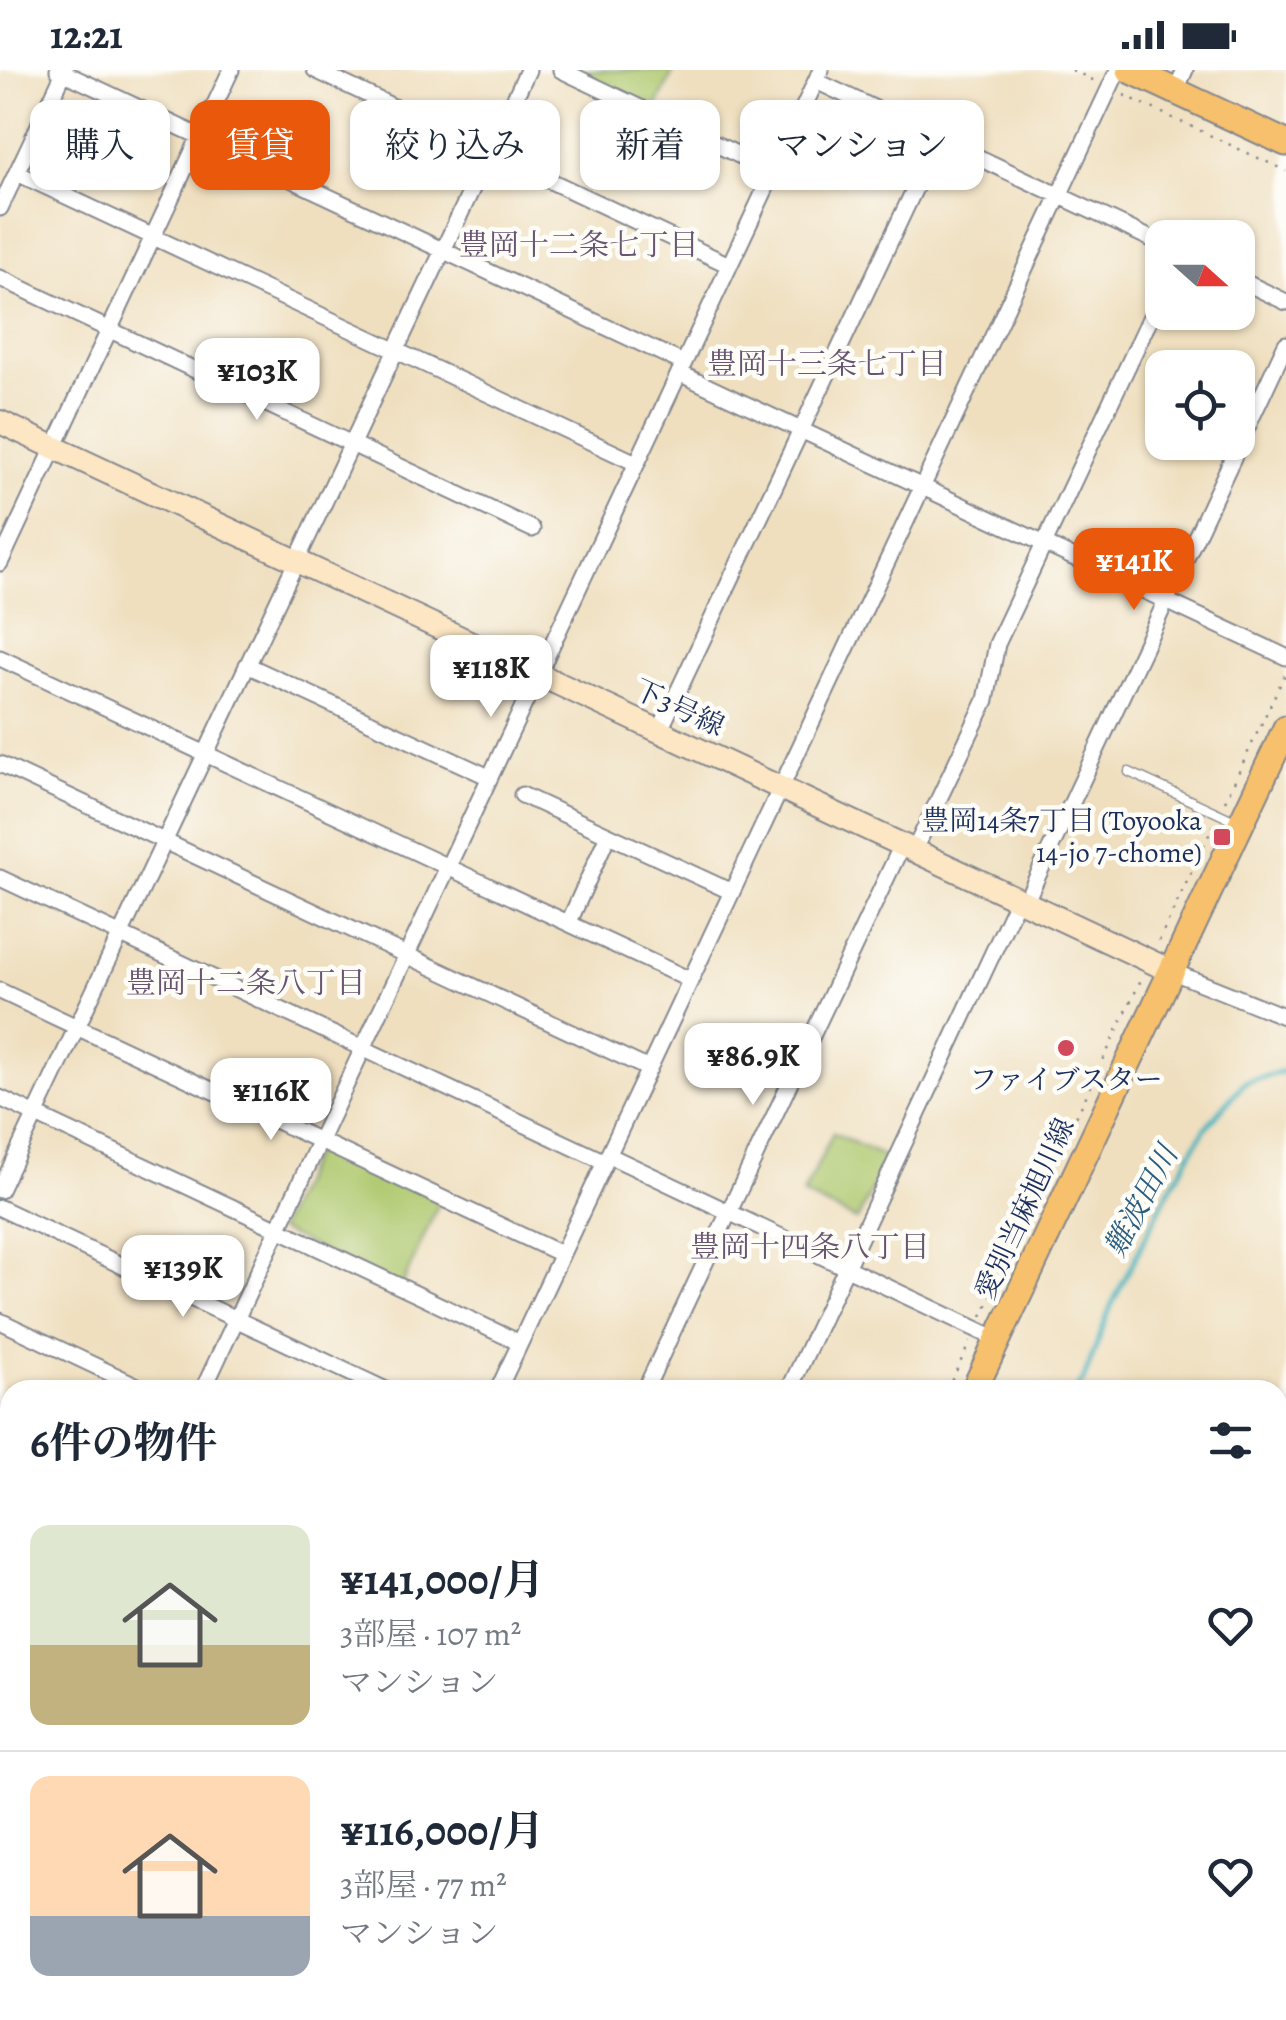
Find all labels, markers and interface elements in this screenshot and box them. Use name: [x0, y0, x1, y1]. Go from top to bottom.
text: 12:21: [50, 9, 123, 61]
chip: 購入: [30, 100, 170, 190]
chip: 賃貸: [190, 100, 330, 190]
chip: 絞り込み: [350, 100, 560, 190]
chip: 新着: [580, 100, 720, 190]
chip: マンション: [740, 100, 984, 190]
north arrow: [1145, 220, 1255, 330]
map controls: [1145, 220, 1255, 460]
district label: 豊岡十二条七丁目: [459, 225, 699, 265]
pin: ¥103K: [187, 338, 327, 423]
district label: 豊岡十三条七丁目: [707, 344, 947, 384]
text: ¥103K: [217, 348, 297, 392]
button: locate: [1145, 350, 1255, 460]
pin: ¥141K: [1064, 528, 1204, 613]
text: ¥141K: [1095, 538, 1173, 582]
pin: ¥118K: [421, 635, 561, 720]
text: ¥118K: [452, 645, 530, 689]
street label: 下3号線: [628, 671, 730, 745]
place label: 豊岡14条7丁目 (Toyooka 14-jo 7-chome): [921, 802, 1202, 872]
marker: 豊岡14条7丁目 (Toyooka 14-jo 7-chome): [1211, 826, 1233, 848]
district label: 豊岡十二条八丁目: [126, 963, 366, 1003]
pin: ¥86.9K: [672, 1023, 834, 1108]
text: ¥86.9K: [706, 1033, 800, 1077]
marker: ファイブスター: [1055, 1037, 1077, 1059]
pin: ¥116K: [201, 1058, 341, 1143]
place label: ファイブスター: [969, 1061, 1163, 1099]
text: ¥116K: [232, 1068, 310, 1112]
street label: 愛別当麻旭川線: [966, 1112, 1084, 1306]
water label: 難波田川: [1095, 1136, 1188, 1263]
district label: 豊岡十四条八丁目: [690, 1227, 930, 1267]
pin: ¥139K: [113, 1235, 253, 1320]
text: ¥139K: [143, 1245, 223, 1289]
icon: filters: [1203, 1413, 1258, 1468]
text: 6件の物件: [30, 1414, 218, 1471]
text: ¥141,000/月: [340, 1551, 544, 1608]
icon: home: [110, 1565, 230, 1685]
icon: heart: [1203, 1598, 1258, 1653]
text: 3部屋 · 107 m²: [340, 1612, 521, 1656]
text: マンション: [340, 1660, 499, 1704]
text: ¥116,000/月: [340, 1802, 544, 1859]
icon: home: [110, 1816, 230, 1936]
icon: heart: [1203, 1849, 1258, 1904]
text: 3部屋 · 77 m²: [340, 1863, 507, 1907]
text: マンション: [340, 1911, 499, 1955]

